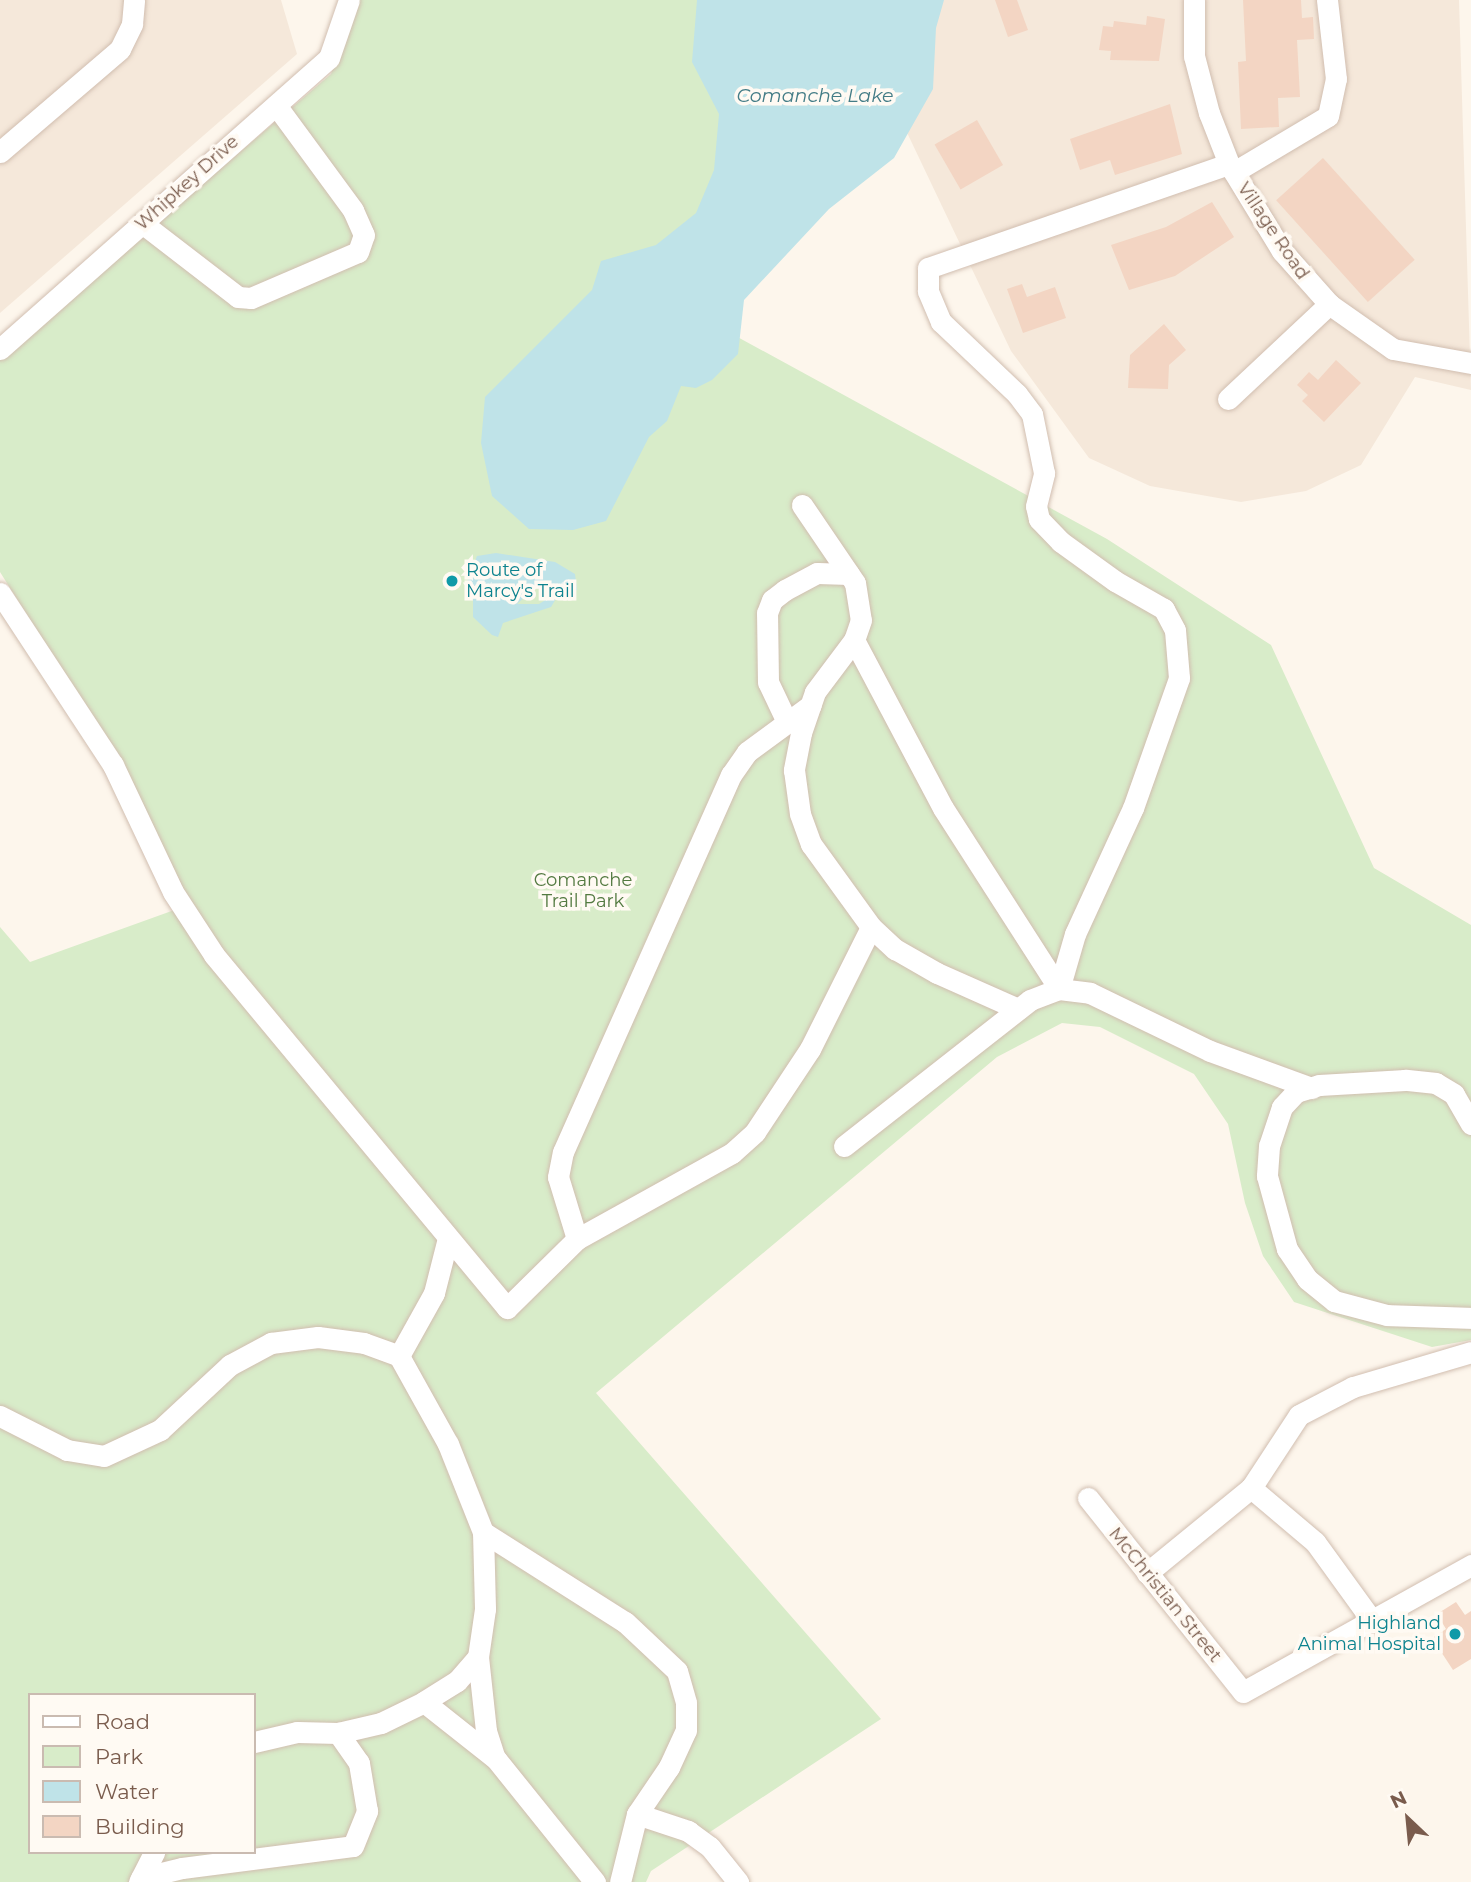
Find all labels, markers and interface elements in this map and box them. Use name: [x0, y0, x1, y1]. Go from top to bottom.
water label: Comanche Lake: [736, 85, 894, 107]
street label: Whipkey Drive: [131, 131, 243, 235]
street label: Village Road: [1233, 178, 1313, 284]
place label: Route of Marcy's Trail: [466, 560, 575, 602]
marker: Route of Marcy's Trail: [444, 573, 460, 589]
park label: Comanche Trail Park: [534, 870, 632, 912]
street label: McChristian Street: [1104, 1523, 1226, 1667]
place label: Highland Animal Hospital: [1298, 1613, 1441, 1656]
marker: Highland Animal Hospital: [1447, 1626, 1463, 1642]
legend: [28, 1693, 256, 1854]
text: Road: [95, 1709, 150, 1734]
text: Park: [95, 1744, 143, 1769]
text: Water: [95, 1779, 159, 1804]
north arrow: [1373, 1784, 1443, 1854]
text: N: [1387, 1786, 1411, 1813]
text: Building: [95, 1814, 185, 1839]

